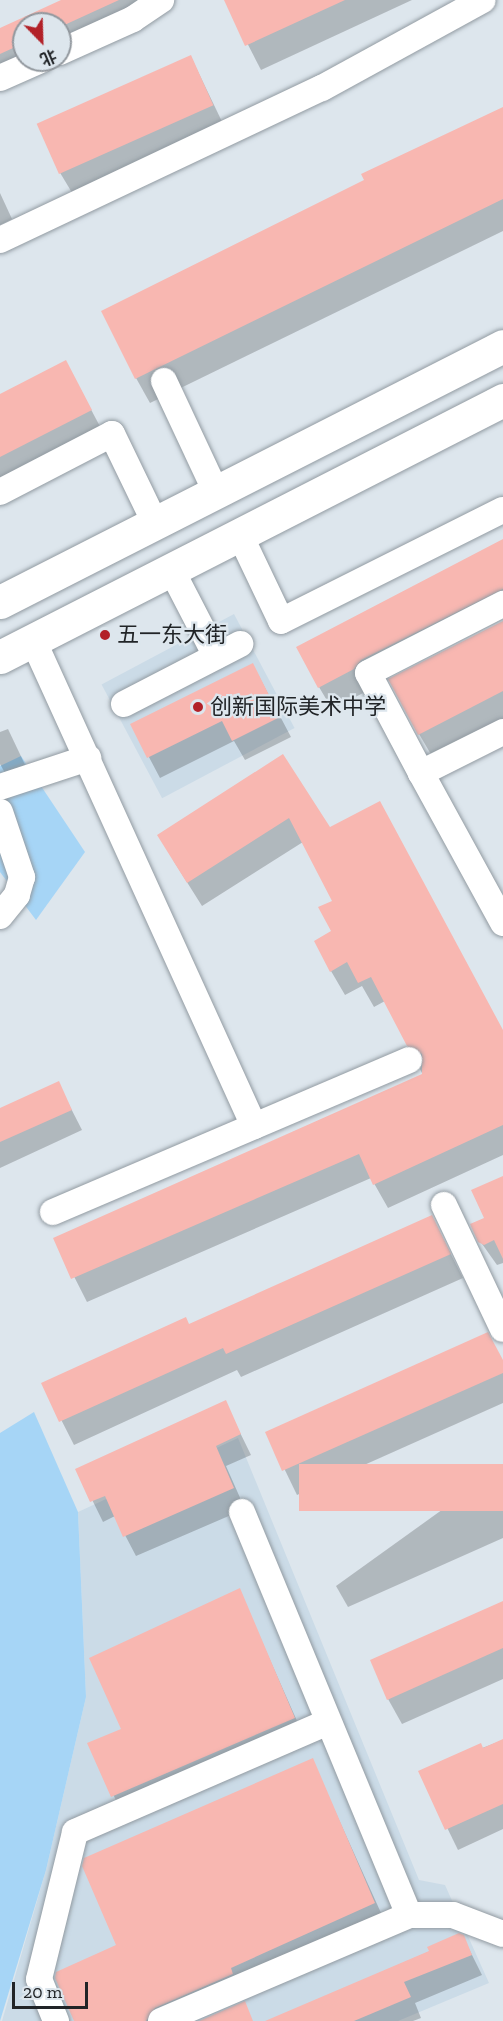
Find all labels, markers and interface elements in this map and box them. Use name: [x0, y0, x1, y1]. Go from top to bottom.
north arrow: [12, 12, 72, 72]
text: 北: [37, 45, 60, 69]
place label: 五一东大街: [117, 622, 227, 648]
marker: 五一东大街: [98, 628, 112, 642]
place label: 创新国际美术中学: [210, 694, 386, 720]
marker: 创新国际美术中学: [191, 700, 205, 714]
scale bar: [15, 1970, 92, 2008]
text: 20 m: [23, 1981, 62, 2003]

